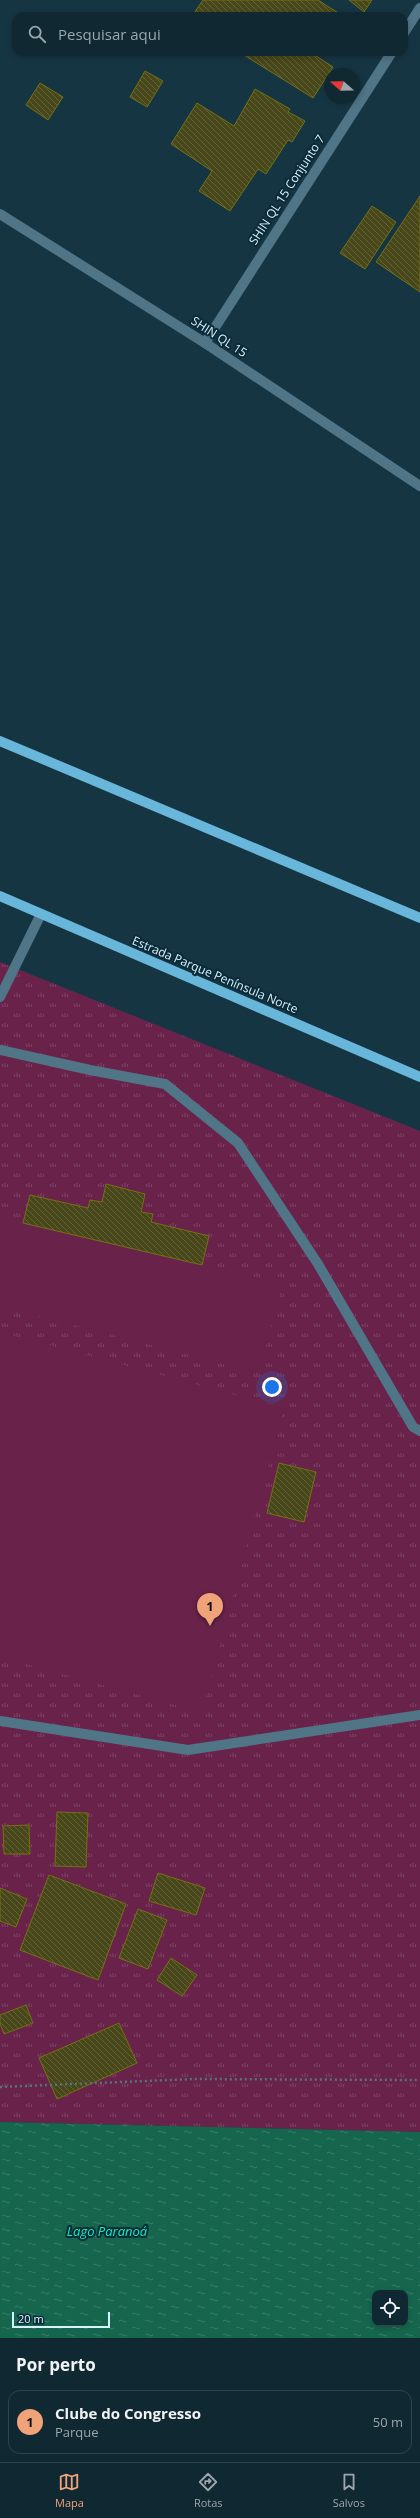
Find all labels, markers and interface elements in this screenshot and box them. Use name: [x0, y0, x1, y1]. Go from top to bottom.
search box: [12, 12, 408, 56]
icon: search: [26, 23, 48, 45]
text: Pesquisar aqui: [58, 24, 161, 44]
north arrow: [324, 68, 360, 104]
street label: SHIN QL 15 Conjunto 7: [245, 131, 329, 248]
street label: SHIN QL 15: [188, 312, 251, 361]
street label: Estrada Parque Península Norte: [130, 932, 301, 1017]
your location: [262, 1377, 282, 1397]
pin: 1: [197, 1593, 223, 1626]
water label: Lago Paranoá: [67, 2222, 148, 2240]
map controls: [372, 2290, 408, 2326]
button: locate: [372, 2290, 408, 2326]
scale bar: [12, 2310, 110, 2329]
text: 20 m: [18, 2311, 44, 2326]
text: Por perto: [16, 2353, 96, 2376]
text: Clube do Congresso: [55, 2403, 201, 2423]
text: 1: [26, 2413, 34, 2431]
text: 50 m: [373, 2413, 403, 2431]
text: Parque: [55, 2423, 99, 2441]
tab: Mapa: [55, 2471, 84, 2510]
tab: Rotas: [194, 2471, 223, 2510]
tab: Salvos: [333, 2471, 365, 2510]

